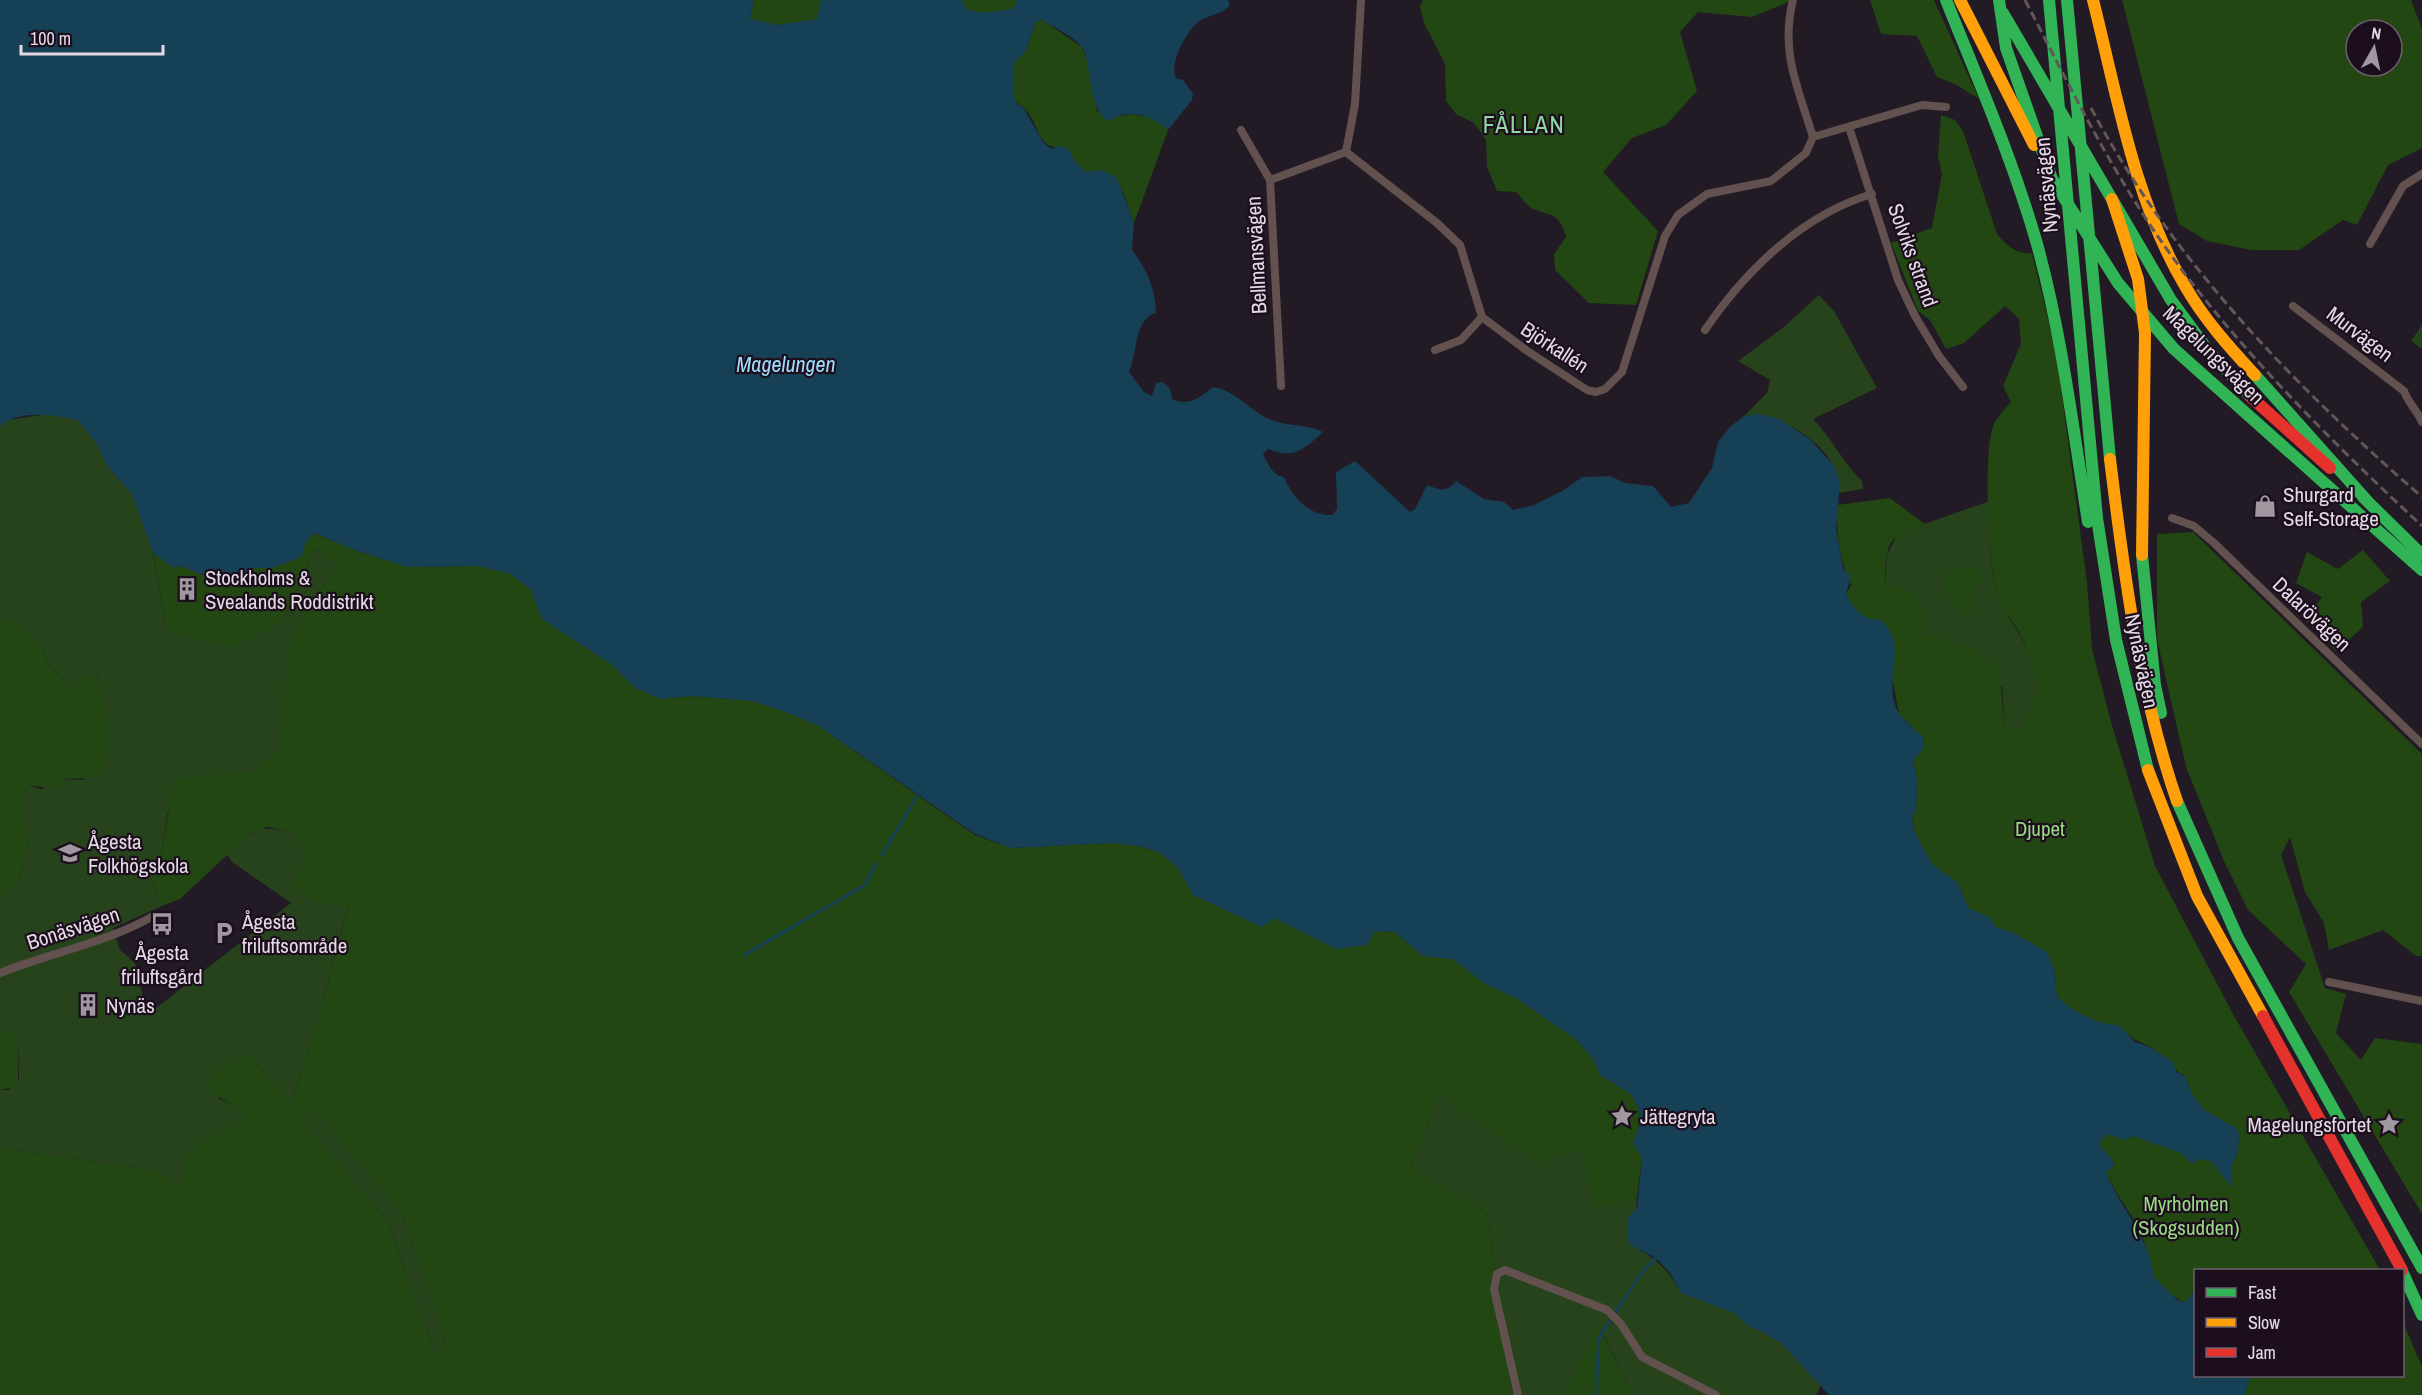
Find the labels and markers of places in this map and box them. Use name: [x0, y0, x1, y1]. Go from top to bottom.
place label: Shurgard Self-Storage: [2283, 480, 2379, 533]
shop icon: Shurgard Self-Storage: [2252, 493, 2278, 519]
place label: Stockholms & Svealands Roddistrikt: [205, 563, 374, 616]
building icon: Stockholms & Svealands Roddistrikt: [174, 576, 200, 602]
place label: Ågesta Folkhögskola: [87, 827, 189, 880]
school or university icon: Ågesta Folkhögskola: [57, 840, 83, 866]
place label: Ågesta friluftsområde: [241, 907, 347, 960]
bus stop icon: Ågesta friluftsgård: [149, 911, 175, 937]
parking icon: Ågesta friluftsområde: [211, 920, 237, 946]
place label: Ågesta friluftsgård: [121, 938, 203, 991]
place label: Nynäs: [106, 991, 155, 1020]
building icon: Nynäs: [75, 992, 101, 1018]
place label: Jättegryta: [1640, 1102, 1716, 1131]
place icon: Jättegryta: [1609, 1103, 1635, 1129]
place label: Magelungsfortet: [2248, 1110, 2371, 1139]
place icon: Magelungsfortet: [2376, 1111, 2402, 1137]

